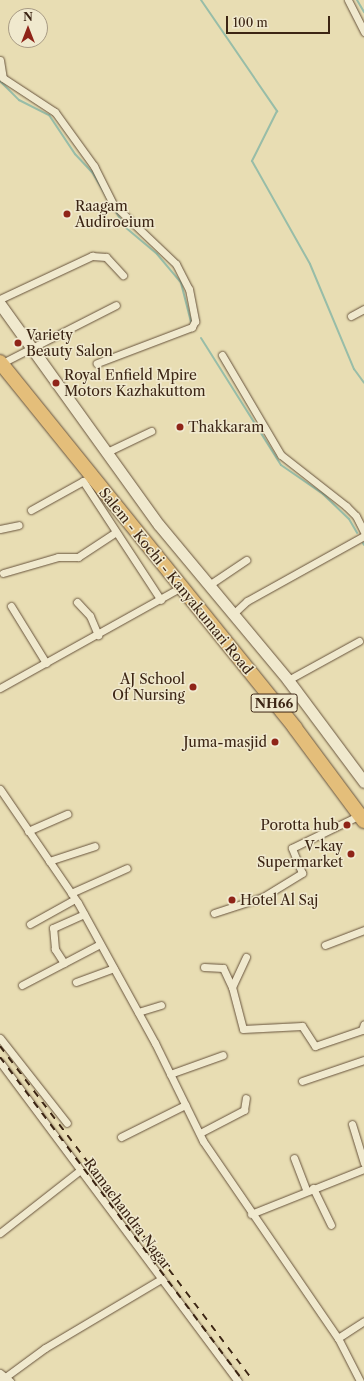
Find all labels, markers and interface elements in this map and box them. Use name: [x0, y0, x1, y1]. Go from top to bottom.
north arrow: [8, 8, 48, 48]
scale bar: [228, 8, 332, 34]
text: N: [23, 10, 33, 24]
text: 100 m: [233, 15, 268, 30]
place label: Raagam Audiroeium: [75, 198, 155, 230]
marker: Raagam Audiroeium: [62, 209, 72, 219]
place label: Variety Beauty Salon: [26, 327, 113, 360]
marker: Variety Beauty Salon: [13, 338, 23, 348]
place label: Royal Enfield Mpire Motors Kazhakuttom: [64, 367, 206, 400]
marker: Royal Enfield Mpire Motors Kazhakuttom: [51, 378, 61, 388]
place label: Thakkaram: [188, 419, 264, 435]
marker: Thakkaram: [175, 422, 185, 432]
street label: Salem - Kochi - Kanyakumari Road: [96, 484, 256, 678]
place label: AJ School Of Nursing: [112, 671, 185, 704]
marker: AJ School Of Nursing: [188, 682, 198, 692]
road number: NH66: [250, 692, 298, 714]
place label: Juma-masjid: [183, 734, 267, 750]
marker: Juma-masjid: [270, 737, 280, 747]
place label: Porotta hub: [260, 817, 339, 833]
marker: Porotta hub: [342, 820, 352, 830]
place label: V-kay Supermarket: [257, 838, 343, 870]
marker: V-kay Supermarket: [346, 849, 356, 859]
place label: Hotel Al Saj: [240, 892, 319, 908]
marker: Hotel Al Saj: [227, 895, 237, 905]
street label: Ramachandra Nagar: [81, 1155, 175, 1273]

